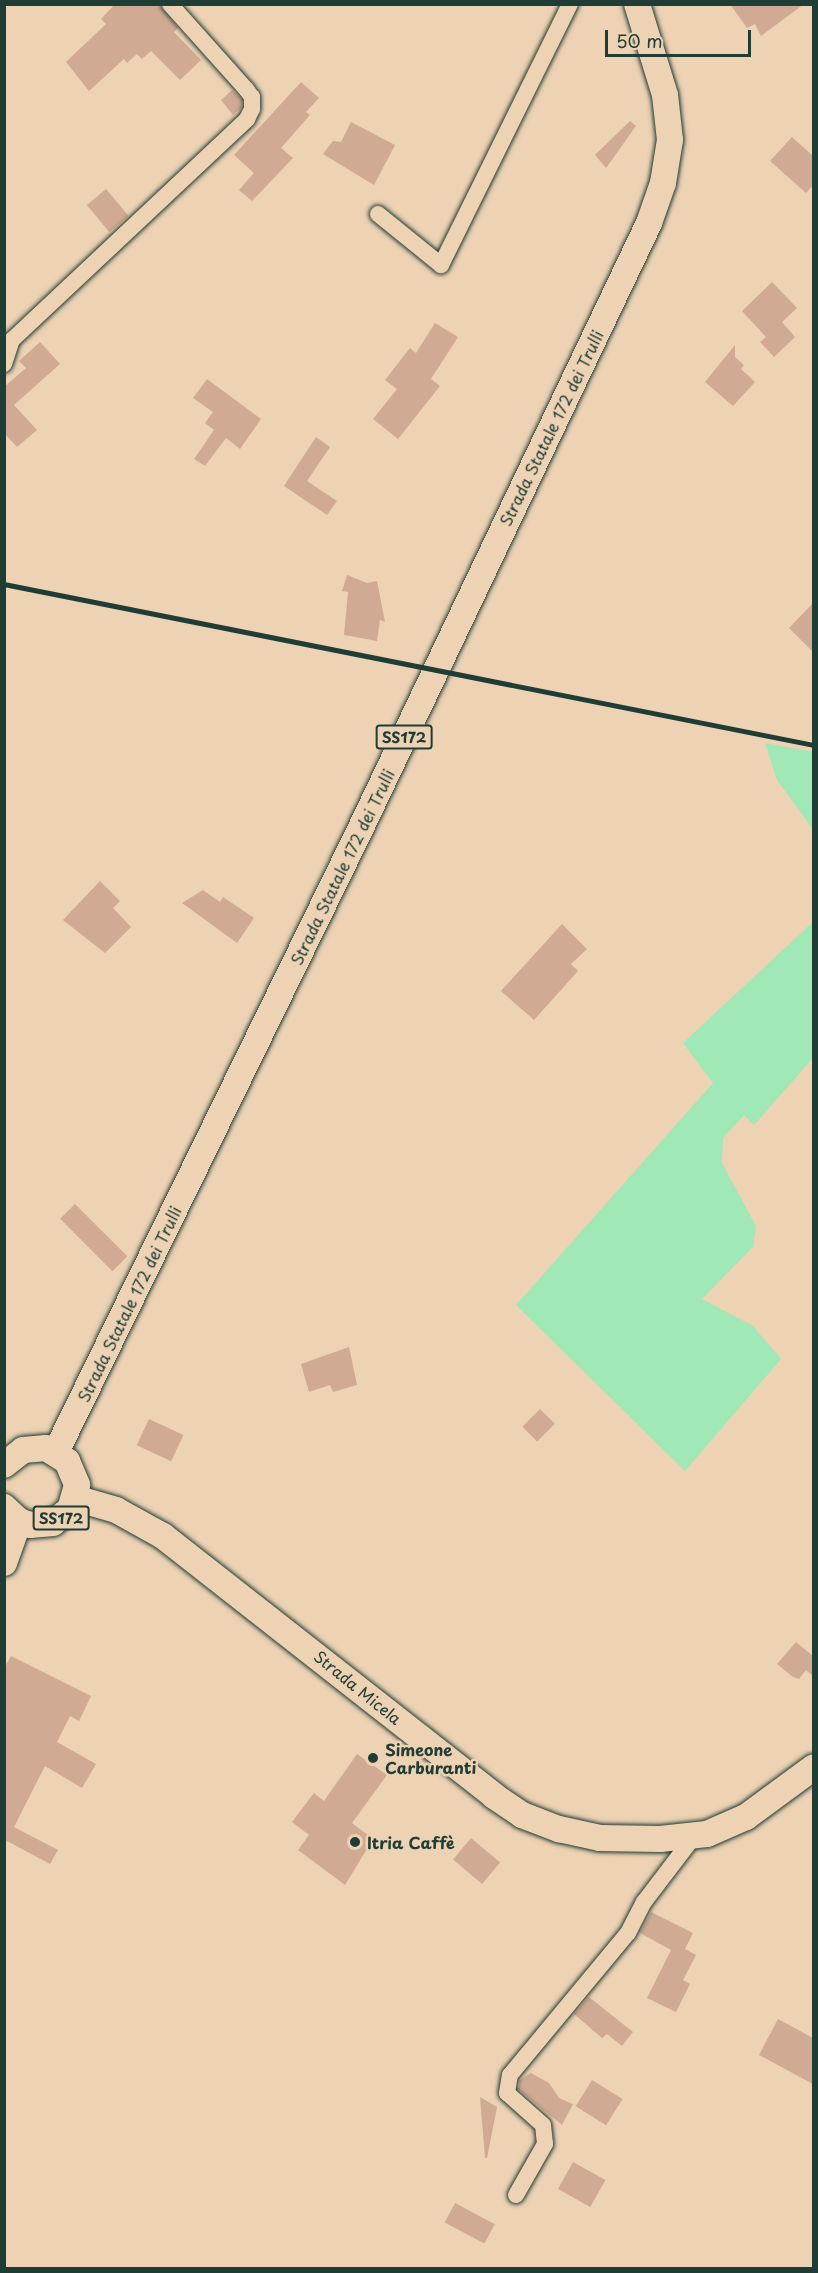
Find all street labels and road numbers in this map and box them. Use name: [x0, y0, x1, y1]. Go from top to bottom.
street label: Strada Statale 172 dei Trulli: [494, 325, 608, 531]
road number: SS172: [376, 725, 432, 749]
street label: Strada Statale 172 dei Trulli: [285, 764, 399, 970]
street label: Strada Statale 172 dei Trulli: [72, 1201, 186, 1407]
road number: SS172: [32, 1506, 90, 1530]
street label: Strada Micela: [310, 1646, 406, 1728]

